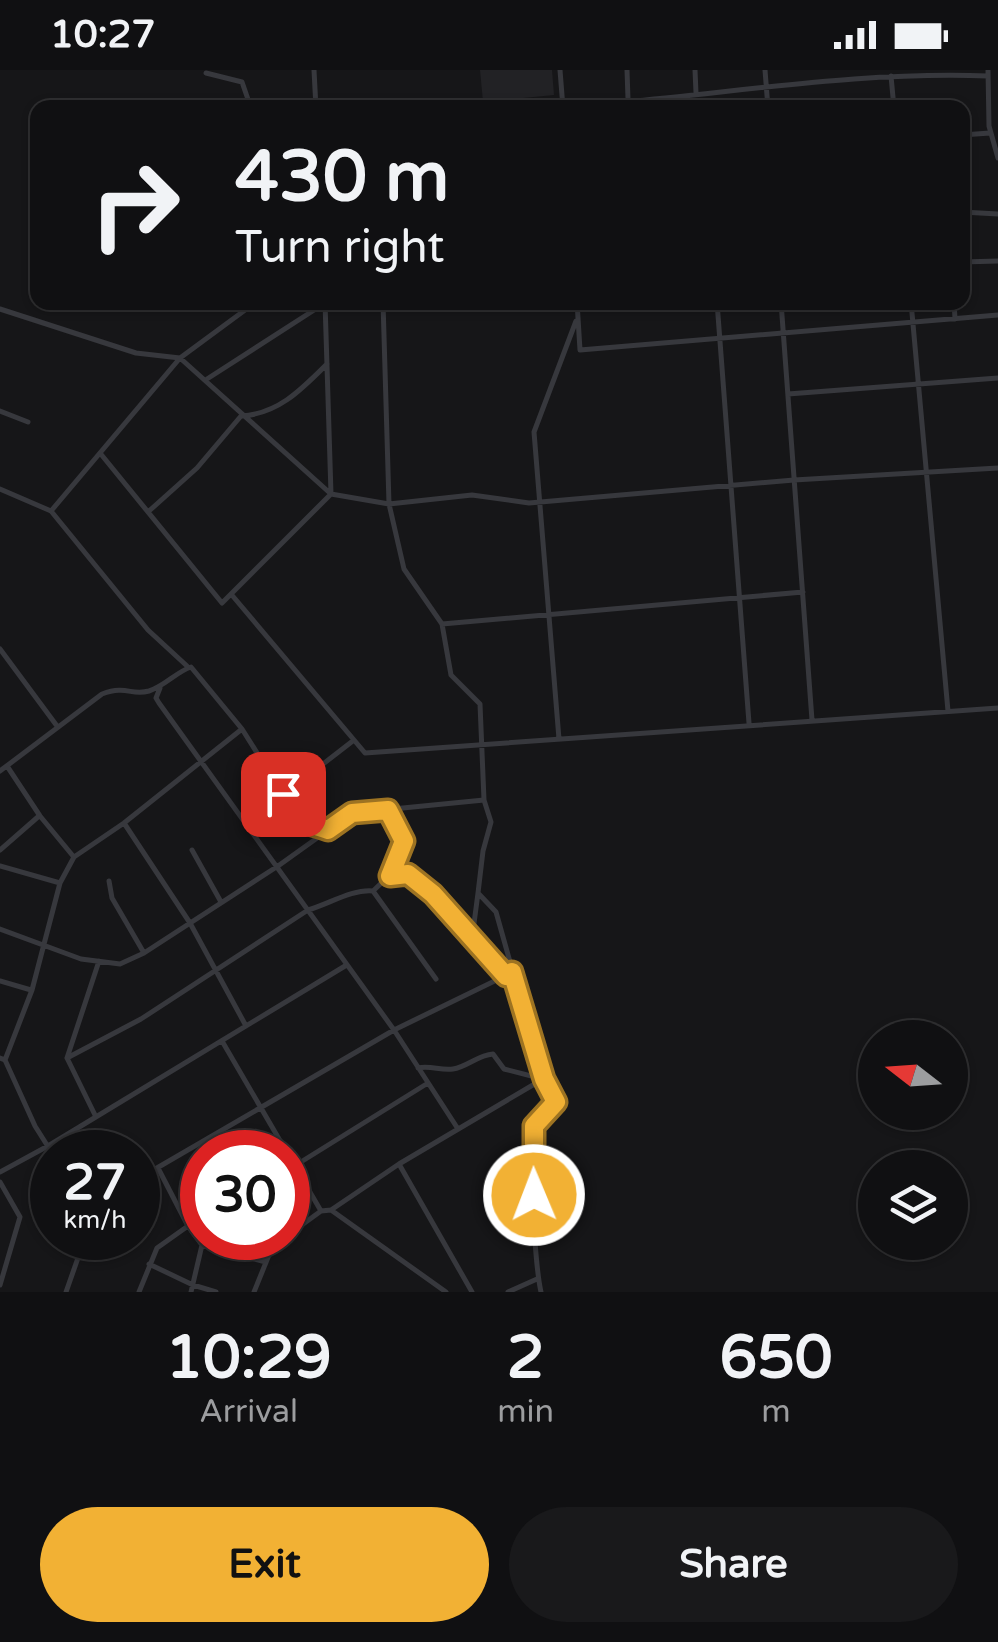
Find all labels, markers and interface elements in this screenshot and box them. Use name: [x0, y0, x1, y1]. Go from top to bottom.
text: 10:27: [50, 12, 155, 58]
text: 430 m: [235, 136, 449, 220]
icon: right: [70, 140, 200, 270]
text: Turn right: [235, 221, 444, 275]
pin: [241, 752, 326, 837]
icon: arrive: [256, 767, 311, 822]
north arrow: [858, 1020, 968, 1130]
map controls: [858, 1020, 968, 1260]
speed limit sign: 30: [180, 1130, 310, 1260]
position arrow: [482, 1143, 586, 1247]
button: layers: [858, 1150, 968, 1260]
text: 27: [64, 1153, 126, 1213]
text: km/h: [64, 1205, 126, 1235]
text: 10:29: [165, 1322, 332, 1394]
text: 2: [507, 1322, 544, 1394]
text: 650: [719, 1322, 833, 1394]
text: Arrival: [199, 1393, 298, 1431]
text: min: [497, 1393, 554, 1431]
text: m: [761, 1393, 791, 1431]
button: Exit: [40, 1507, 489, 1622]
button: Share: [509, 1507, 958, 1622]

